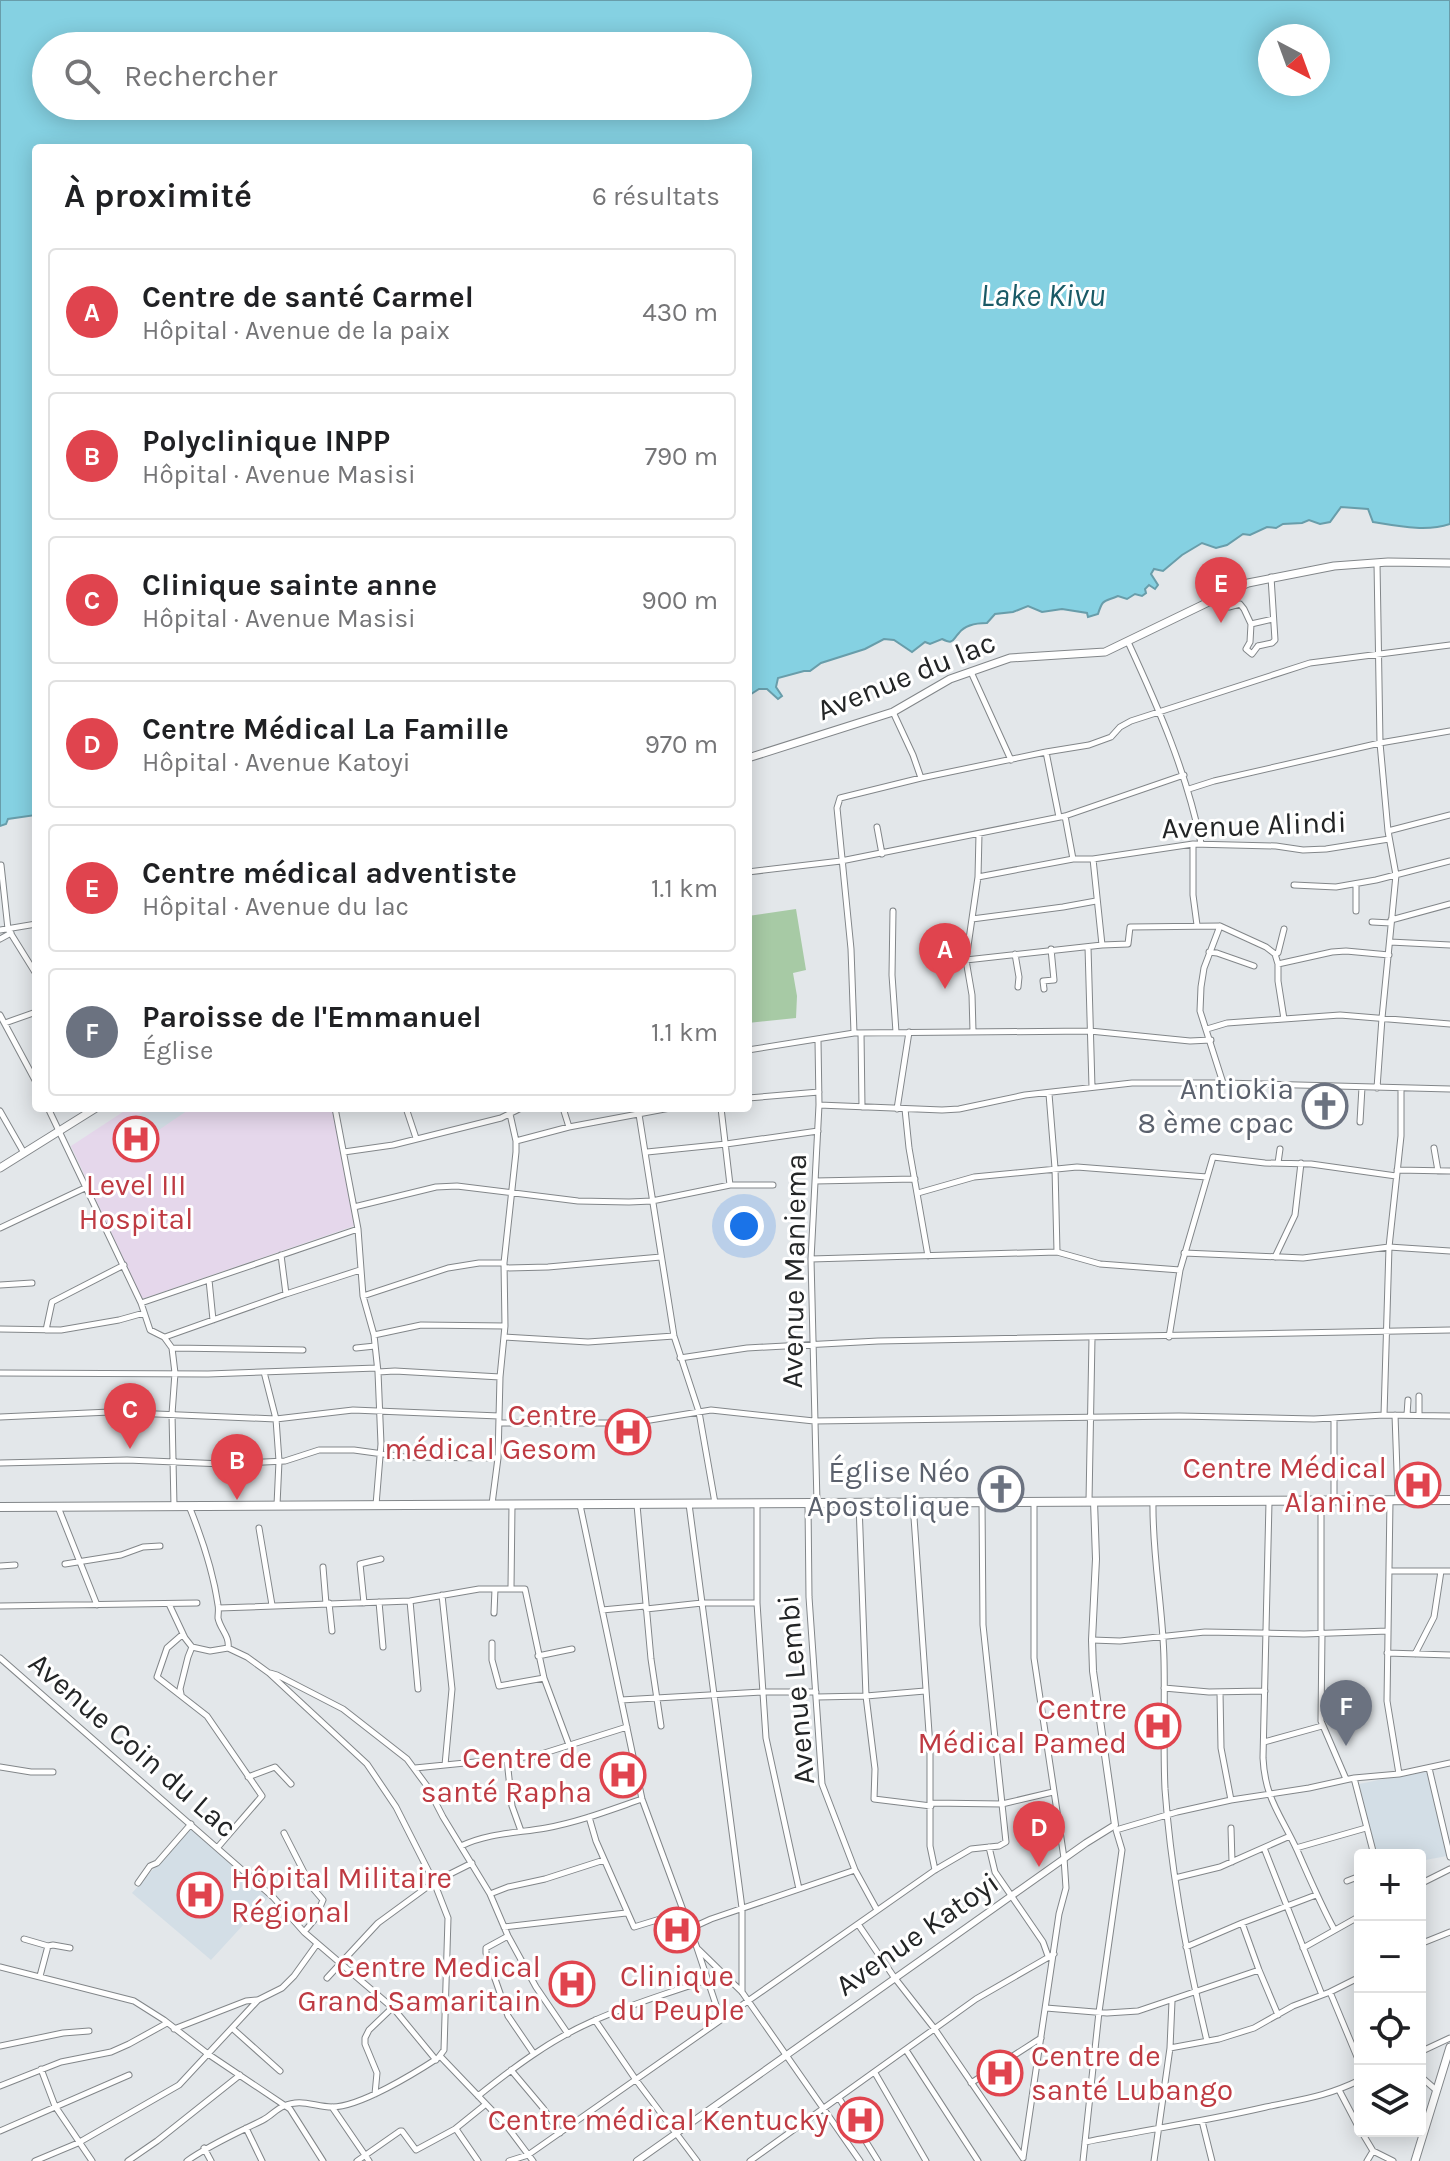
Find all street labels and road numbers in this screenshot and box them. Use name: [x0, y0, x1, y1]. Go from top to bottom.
street label: Avenue du lac: [811, 624, 1001, 728]
street label: Avenue Alindi: [1161, 804, 1347, 846]
street label: Avenue Maniema: [774, 1153, 814, 1389]
street label: Avenue Lembi: [770, 1594, 822, 1786]
street label: Avenue Coin du Lac: [22, 1645, 244, 1845]
street label: Avenue Katoyi: [828, 1864, 1006, 2004]

